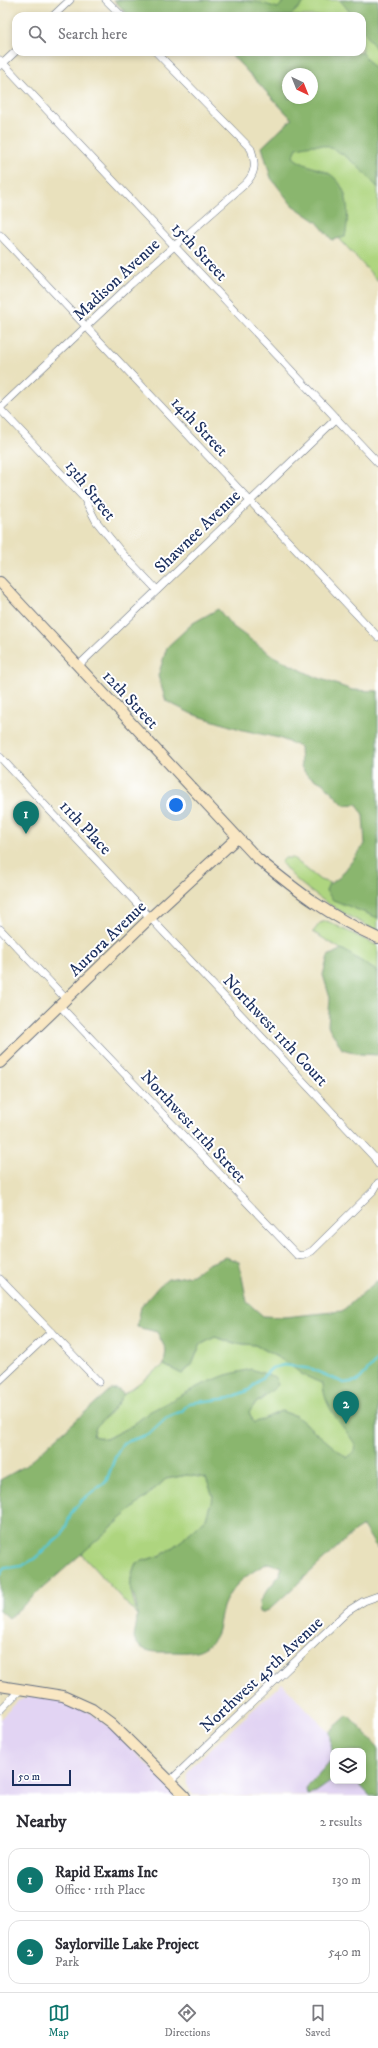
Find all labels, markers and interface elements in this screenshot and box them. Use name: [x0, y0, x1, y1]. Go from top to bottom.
search box: [12, 12, 366, 56]
icon: search: [26, 23, 48, 45]
text: Search here: [58, 25, 127, 44]
north arrow: [282, 68, 318, 104]
street label: 15th Street: [166, 218, 233, 286]
street label: Madison Avenue: [69, 234, 165, 326]
street label: 14th Street: [166, 392, 233, 462]
street label: 13th Street: [60, 456, 121, 526]
street label: Shawnee Avenue: [150, 485, 245, 578]
street label: 12th Street: [97, 666, 164, 734]
your location: [166, 795, 186, 815]
street label: 11th Place: [54, 796, 116, 860]
pin: 1: [13, 801, 39, 834]
street label: Aurora Avenue: [64, 896, 151, 981]
street label: Northwest 11th Court: [218, 970, 333, 1092]
street label: Northwest 11th Street: [136, 1066, 251, 1188]
pin: 2: [333, 1391, 359, 1424]
street label: Northwest 45th Avenue: [196, 1612, 328, 1737]
map controls: [330, 1748, 366, 1784]
button: layers: [330, 1748, 366, 1784]
scale bar: [12, 1768, 71, 1787]
text: 50 m: [18, 1770, 40, 1784]
text: Nearby: [16, 1811, 66, 1833]
text: 2 results: [320, 1814, 362, 1830]
text: Rapid Exams Inc: [55, 1863, 158, 1882]
text: 1: [28, 1872, 32, 1888]
text: 130 m: [332, 1872, 361, 1888]
text: Office · 11th Place: [55, 1882, 145, 1898]
text: Saylorville Lake Project: [55, 1935, 199, 1954]
text: 2: [27, 1944, 33, 1960]
text: 540 m: [328, 1944, 361, 1960]
text: Park: [55, 1954, 79, 1970]
tab: Map: [48, 2002, 70, 2040]
tab: Directions: [165, 2002, 210, 2040]
tab: Saved: [305, 2002, 330, 2040]

